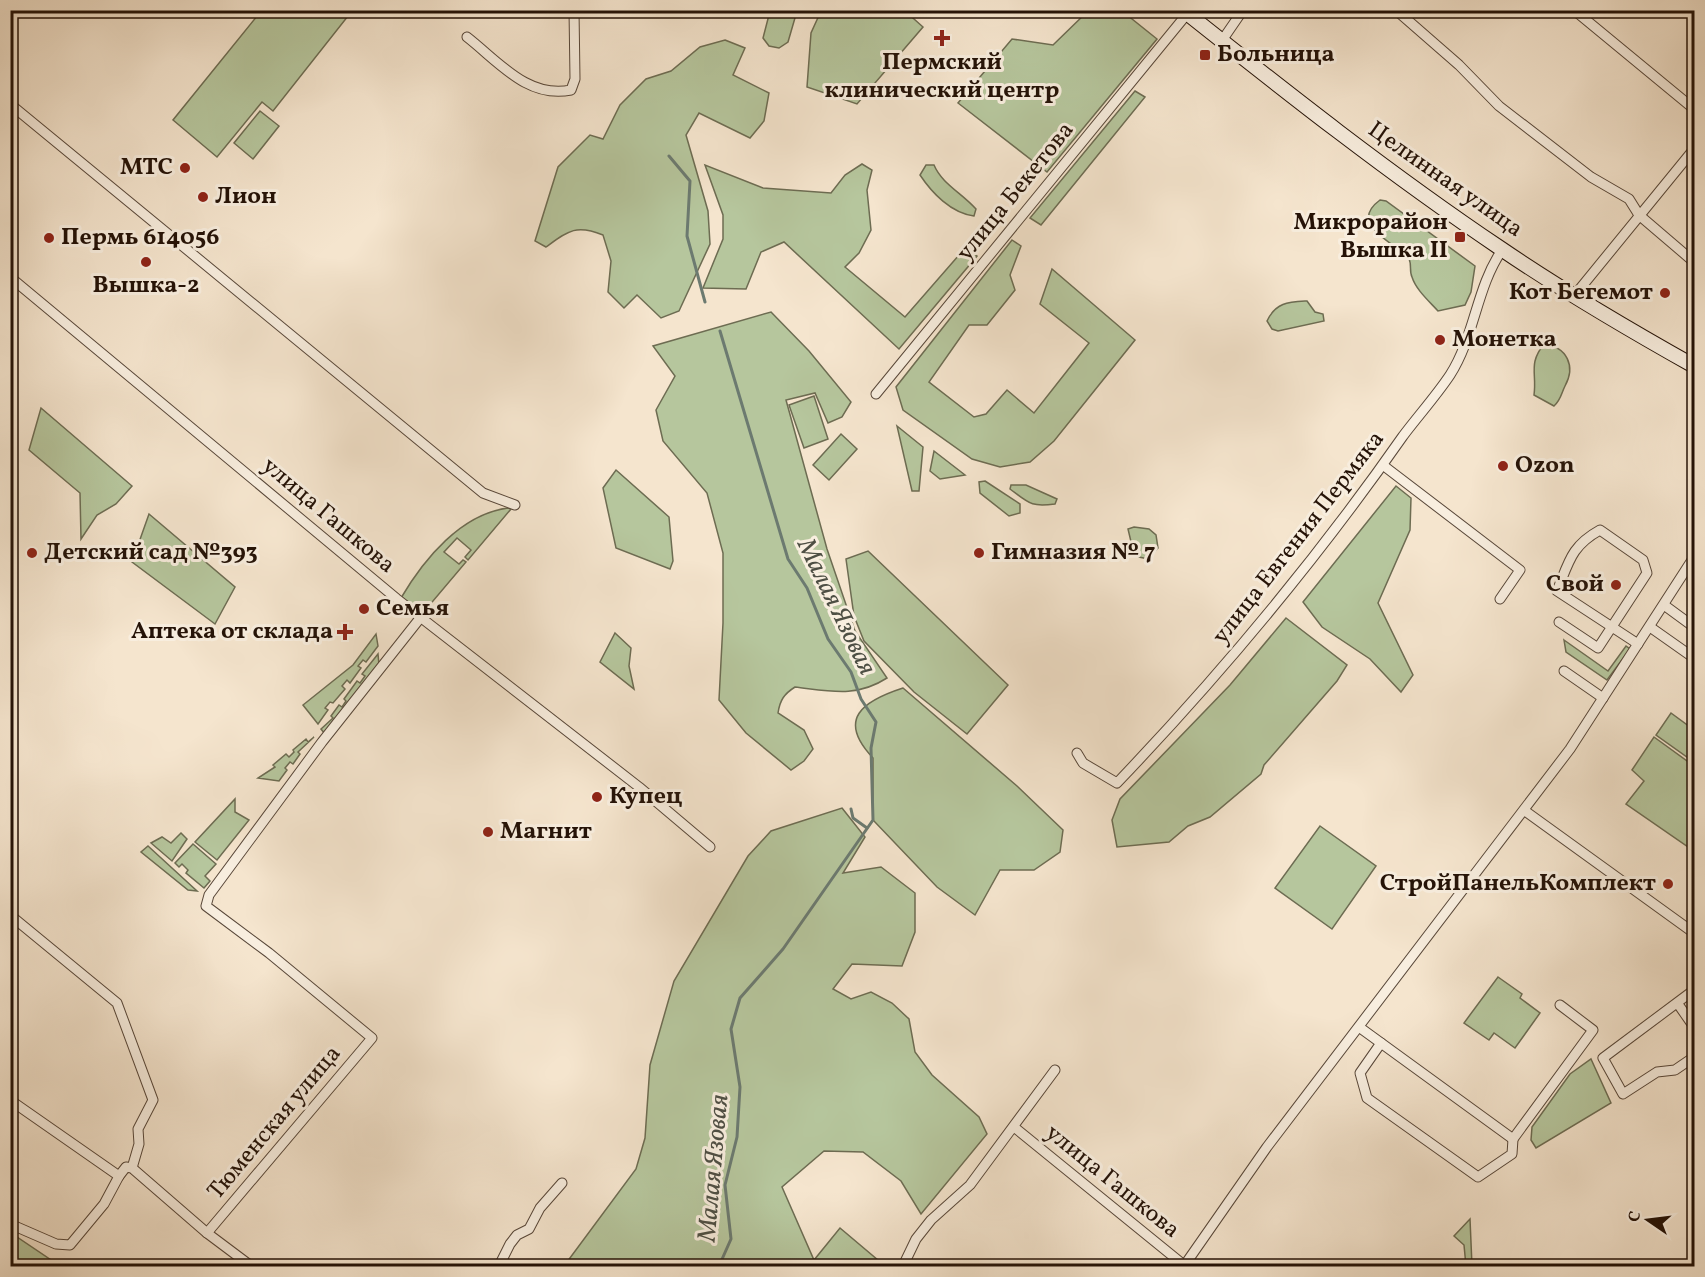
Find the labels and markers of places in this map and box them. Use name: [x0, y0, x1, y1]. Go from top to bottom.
marker: Пермский клинический центр: [933, 29, 951, 47]
place label: Больница: [1217, 38, 1335, 72]
place label: Пермский клинический центр: [825, 46, 1059, 108]
marker: Больница: [1198, 48, 1212, 62]
place label: МТС: [120, 151, 173, 185]
marker: МТС: [178, 161, 192, 175]
place label: Лион: [215, 180, 277, 214]
marker: Лион: [196, 190, 210, 204]
place label: Микрорайон Вышка II: [1293, 206, 1448, 268]
place label: Пермь 614056: [61, 221, 219, 255]
marker: Микрорайон Вышка II: [1453, 230, 1467, 244]
marker: Пермь 614056: [42, 231, 56, 245]
marker: Вышка-2: [139, 255, 153, 269]
place label: Вышка-2: [93, 269, 200, 303]
place label: Кот Бегемот: [1509, 276, 1653, 310]
marker: Кот Бегемот: [1658, 286, 1672, 300]
place label: Монетка: [1452, 323, 1557, 357]
marker: Монетка: [1433, 333, 1447, 347]
place label: Ozon: [1515, 449, 1575, 483]
marker: Ozon: [1496, 459, 1510, 473]
place label: Детский сад №393: [44, 536, 258, 570]
place label: Гимназия № 7: [991, 536, 1155, 570]
marker: Детский сад №393: [25, 546, 39, 560]
marker: Гимназия № 7: [972, 546, 986, 560]
place label: Свой: [1546, 568, 1604, 602]
marker: Свой: [1609, 578, 1623, 592]
place label: Семья: [376, 592, 449, 626]
marker: Семья: [357, 602, 371, 616]
place label: Аптека от склада: [131, 615, 333, 649]
marker: Аптека от склада: [338, 625, 352, 639]
place label: Купец: [609, 780, 682, 814]
marker: Купец: [590, 790, 604, 804]
place label: Магнит: [500, 815, 592, 849]
marker: Магнит: [481, 825, 495, 839]
place label: СтройПанельКомплект: [1380, 867, 1656, 901]
marker: СтройПанельКомплект: [1661, 877, 1675, 891]

